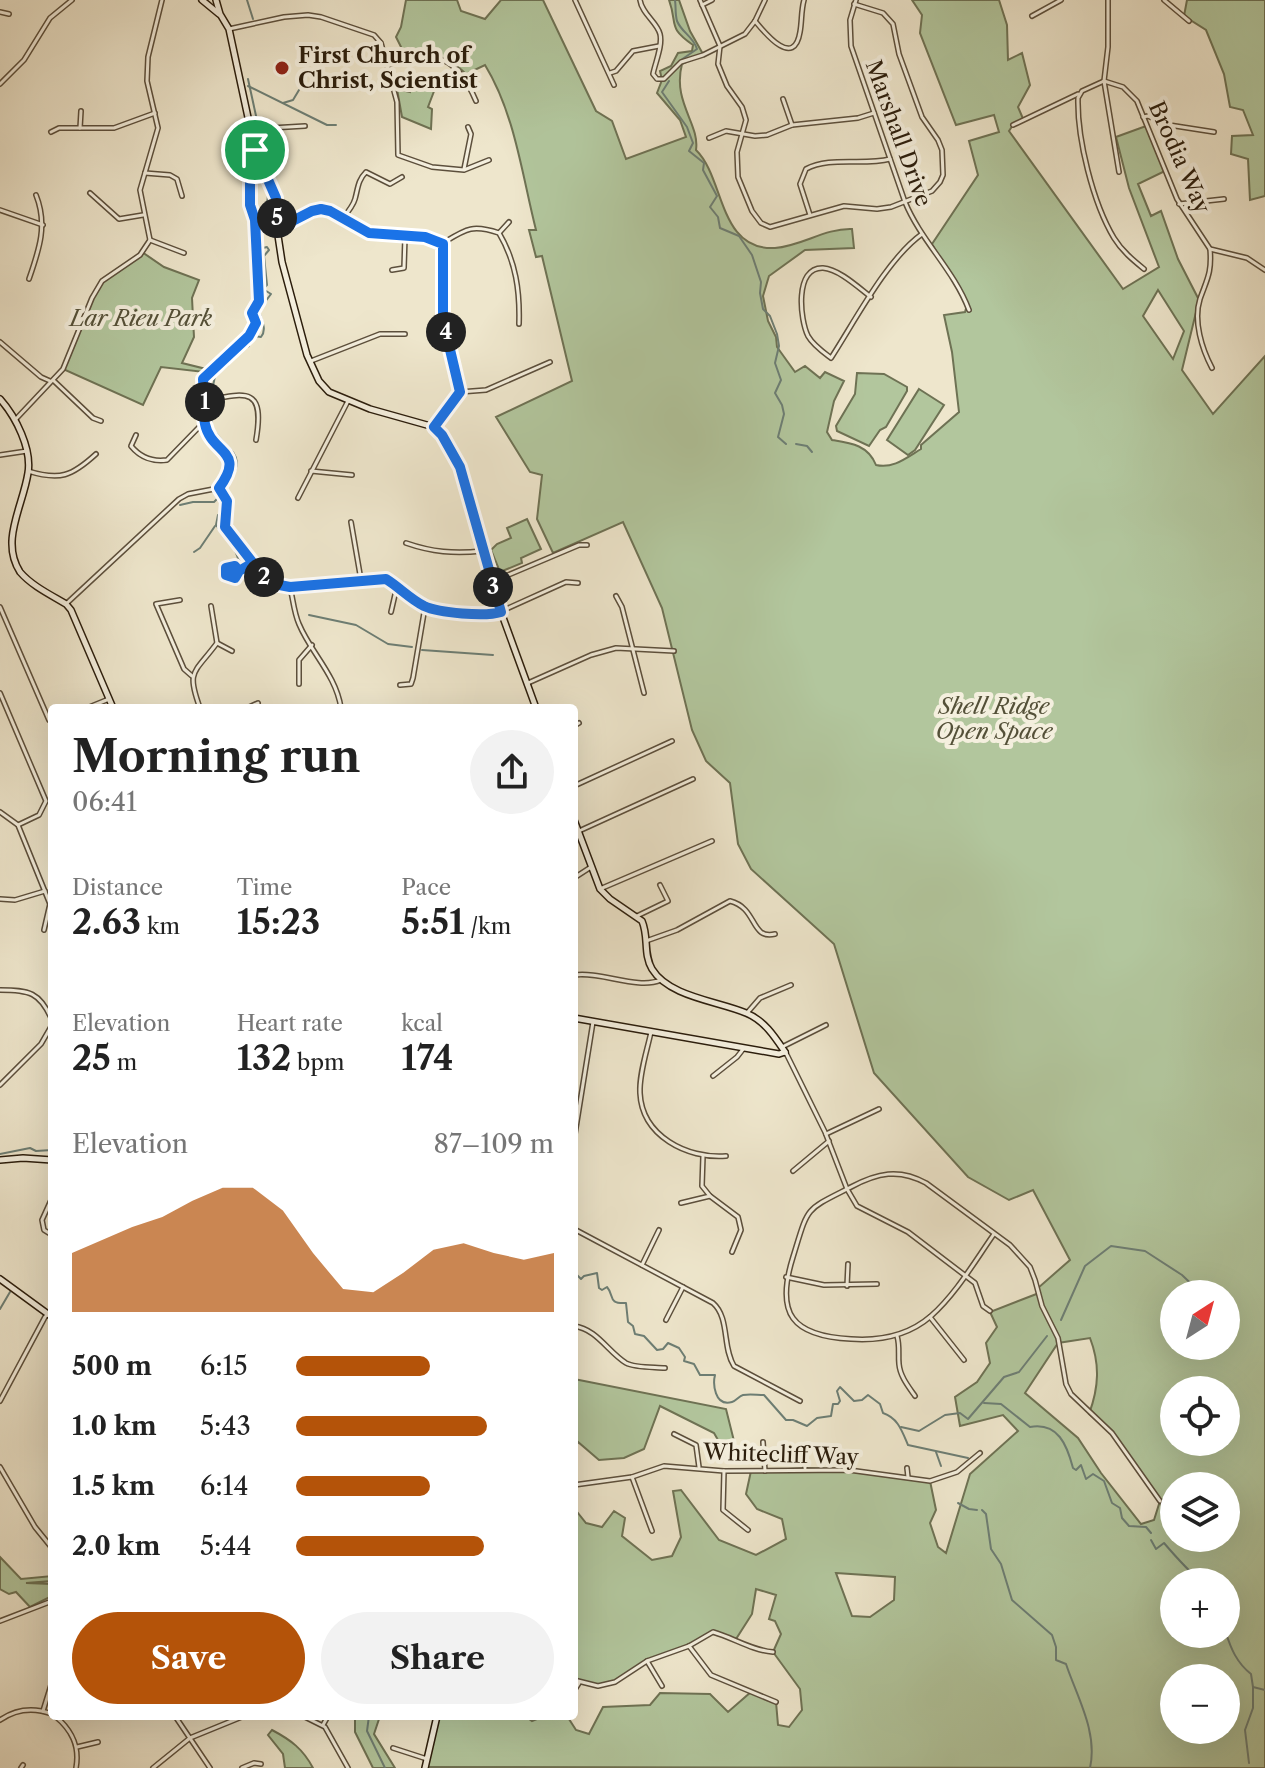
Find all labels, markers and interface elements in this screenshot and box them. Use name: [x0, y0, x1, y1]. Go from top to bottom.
place label: First Church of Christ, Scientist: [298, 42, 478, 94]
street label: Marshall Drive: [860, 56, 938, 210]
marker: First Church of Christ, Scientist: [273, 59, 291, 77]
street label: Brodia Way: [1143, 97, 1217, 218]
pin: [221, 116, 289, 184]
icon: arrive: [233, 128, 277, 172]
pin: 5: [257, 198, 297, 238]
text: 5: [271, 204, 283, 231]
park label: Lar Rieu Park: [68, 305, 213, 332]
pin: 4: [426, 312, 466, 352]
text: 4: [439, 318, 453, 345]
pin: 1: [185, 382, 225, 422]
text: 1: [200, 388, 210, 415]
pin: 2: [244, 557, 284, 597]
text: 2: [258, 563, 271, 590]
pin: 3: [473, 567, 513, 607]
text: 3: [487, 573, 499, 600]
park label: Shell Ridge Open Space: [936, 693, 1054, 745]
text: Morning run: [72, 729, 361, 783]
button: share: [470, 730, 554, 814]
text: 06:41: [72, 786, 137, 818]
text: Distance: [72, 874, 163, 901]
text: Time: [237, 874, 292, 901]
text: Pace: [401, 874, 451, 901]
text: 2.63: [72, 901, 141, 943]
text: 15:23: [237, 901, 320, 943]
text: 5:51: [401, 901, 464, 943]
text: km: [141, 913, 180, 940]
text: /km: [464, 913, 511, 940]
text: Elevation: [72, 1010, 170, 1037]
text: Heart rate: [237, 1010, 343, 1037]
text: kcal: [401, 1010, 443, 1037]
text: 25: [72, 1037, 111, 1079]
text: 132: [237, 1037, 291, 1079]
text: 174: [401, 1037, 453, 1079]
text: m: [111, 1049, 137, 1076]
text: bpm: [291, 1049, 344, 1076]
text: Elevation: [72, 1128, 188, 1160]
text: 87–109 m: [434, 1128, 554, 1160]
north arrow: [1160, 1280, 1240, 1360]
map controls: [1160, 1280, 1240, 1744]
text: 500 m: [72, 1350, 152, 1382]
text: 6:15: [200, 1350, 248, 1382]
button: locate: [1160, 1376, 1240, 1456]
text: 1.0 km: [72, 1410, 157, 1442]
text: 5:43: [200, 1410, 251, 1442]
street label: Whitecliff Way: [702, 1438, 860, 1471]
text: 1.5 km: [72, 1470, 155, 1502]
text: 6:14: [200, 1470, 248, 1502]
button: layers: [1160, 1472, 1240, 1552]
text: 2.0 km: [72, 1530, 160, 1562]
text: 5:44: [200, 1530, 251, 1562]
button: +: [1160, 1568, 1240, 1648]
button: Save: [72, 1612, 305, 1704]
button: Share: [321, 1612, 554, 1704]
button: −: [1160, 1664, 1240, 1744]

